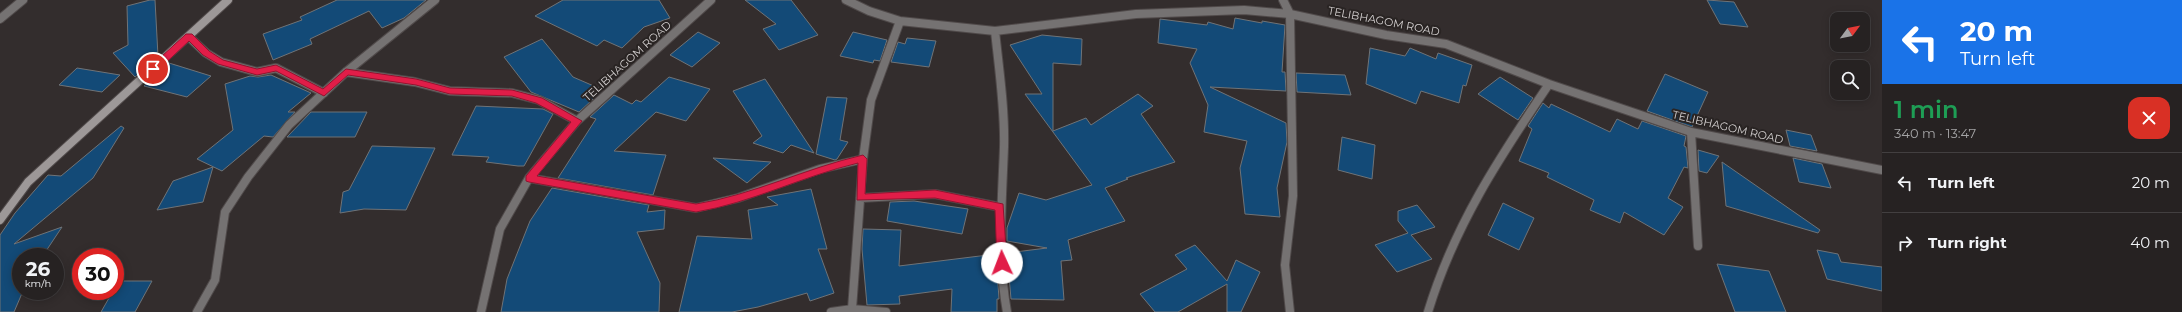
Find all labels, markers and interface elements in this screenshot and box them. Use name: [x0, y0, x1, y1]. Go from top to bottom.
street label: TELIBHAGOM ROAD: [1327, 3, 1441, 39]
north arrow: [1830, 12, 1870, 52]
map controls: [1830, 12, 1870, 100]
text: 20 m: [1960, 14, 2033, 48]
icon: left: [1894, 16, 1946, 68]
street label: TELIBHAGOM ROAD: [580, 18, 674, 104]
text: Turn left: [1960, 48, 2035, 70]
pin: [136, 52, 170, 86]
icon: arrive: [142, 58, 164, 80]
button: search: [1830, 60, 1870, 100]
text: 1 min: [1894, 95, 1958, 124]
button: close: [2128, 97, 2170, 139]
street label: TELIBHAGOM ROAD: [1671, 107, 1785, 147]
text: 340 m · 13:47: [1894, 125, 1976, 141]
icon: left: [1894, 172, 1916, 194]
text: Turn left: [1928, 173, 1995, 192]
text: 20 m: [2132, 173, 2170, 192]
icon: right: [1894, 232, 1916, 254]
text: Turn right: [1928, 233, 2007, 252]
text: 40 m: [2130, 233, 2170, 252]
position arrow: [981, 242, 1023, 284]
speed limit sign: 30: [72, 248, 124, 300]
text: 26: [26, 257, 50, 281]
text: km/h: [25, 277, 51, 290]

